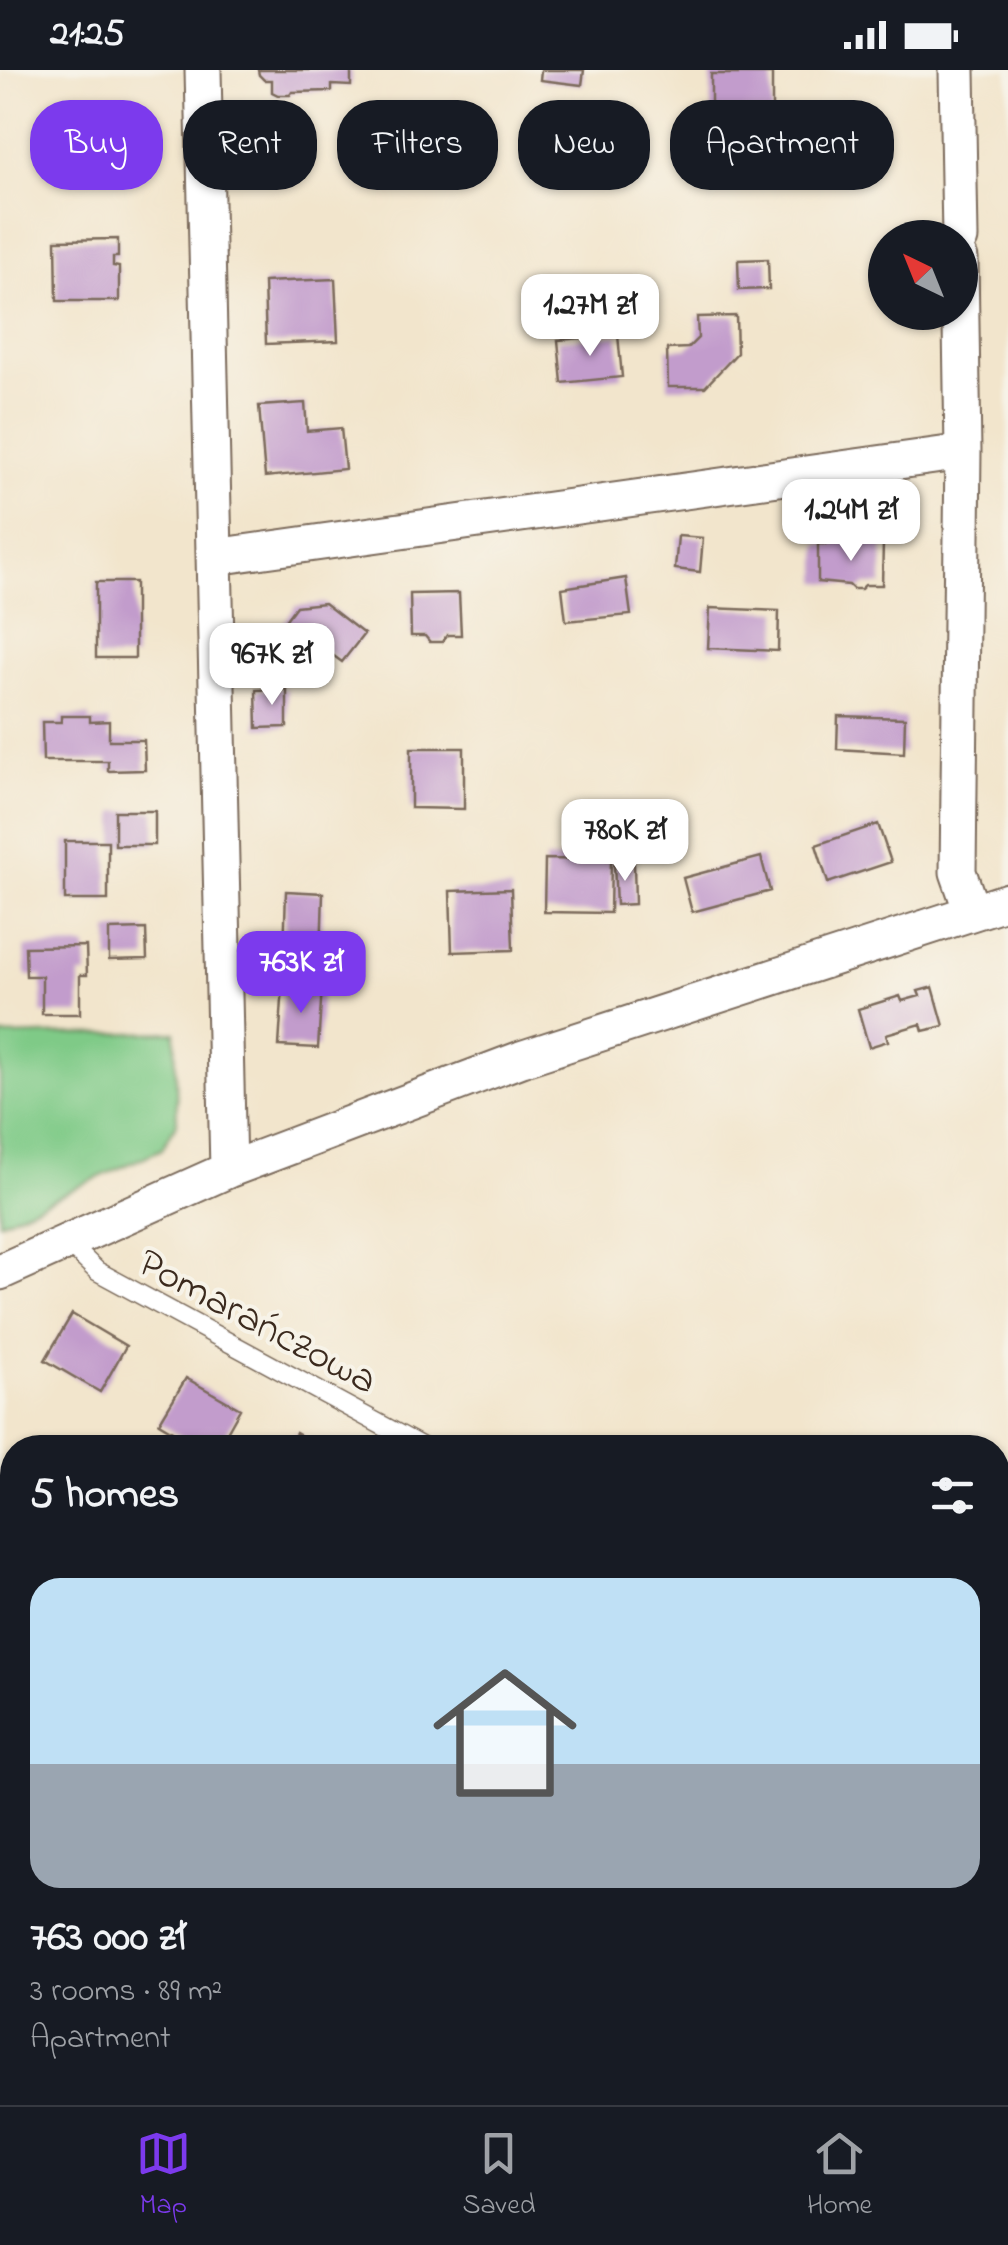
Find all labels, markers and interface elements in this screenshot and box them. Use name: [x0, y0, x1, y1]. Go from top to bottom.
text: 21:25: [50, 7, 125, 63]
chip: Buy: [30, 100, 163, 190]
chip: Rent: [183, 100, 317, 190]
chip: Filters: [337, 100, 498, 190]
chip: New: [518, 100, 650, 190]
chip: Apartment: [670, 100, 894, 190]
north arrow: [868, 220, 978, 330]
map controls: [868, 220, 978, 330]
pin: 1.27M zł: [487, 274, 693, 359]
text: 1.27M zł: [543, 283, 637, 330]
pin: 1.24M zł: [748, 479, 954, 564]
text: 1.24M zł: [804, 488, 898, 535]
pin: 967K zł: [180, 623, 364, 708]
text: 967K zł: [231, 632, 313, 679]
pin: 780K zł: [533, 799, 717, 884]
text: 780K zł: [583, 808, 667, 855]
pin: 763K zł: [209, 931, 393, 1016]
text: 763K zł: [259, 940, 343, 987]
street label: Pomarańczowa: [126, 1234, 388, 1412]
text: 5 homes: [30, 1465, 179, 1526]
icon: filters: [925, 1468, 980, 1523]
icon: home: [415, 1643, 595, 1823]
text: 763 000 zł: [30, 1908, 186, 1969]
text: 3 rooms · 89 m²: [30, 1969, 222, 2016]
text: Apartment: [30, 2016, 171, 2063]
tab: Map: [136, 2126, 191, 2227]
tab: Saved: [462, 2126, 535, 2227]
tab: Home: [807, 2126, 872, 2227]

